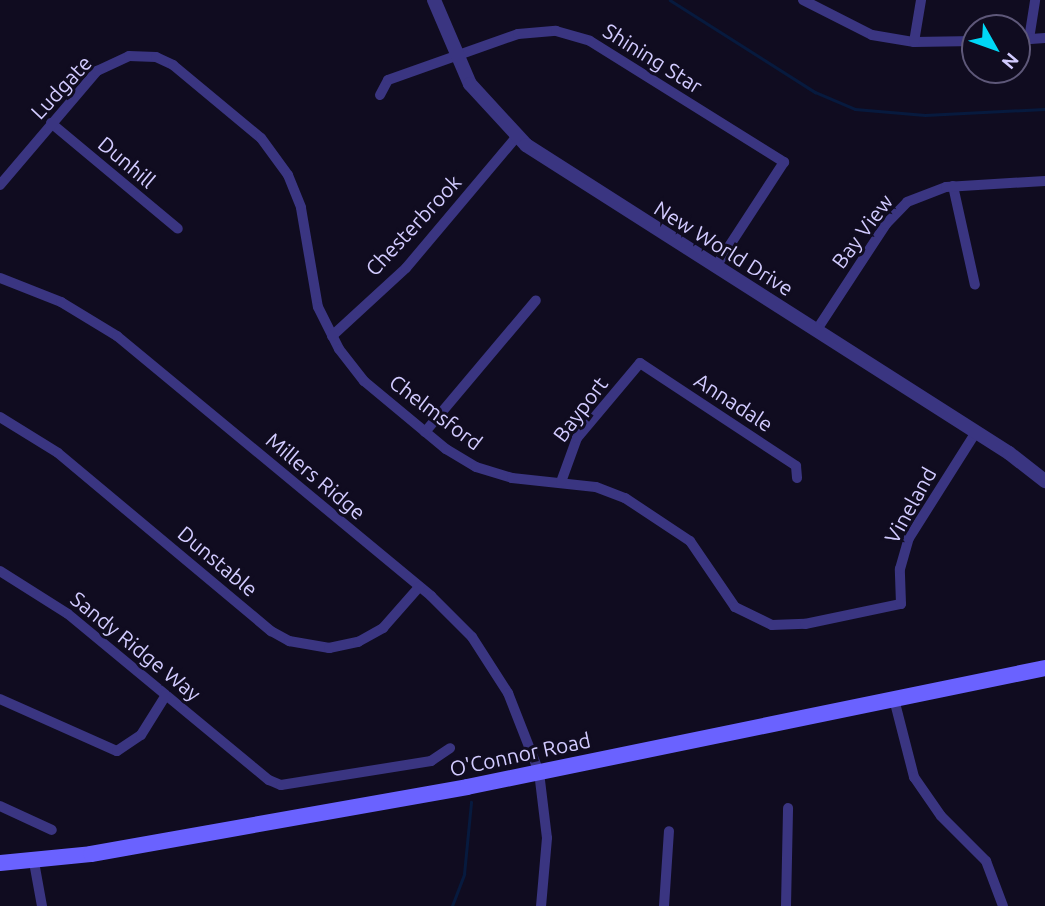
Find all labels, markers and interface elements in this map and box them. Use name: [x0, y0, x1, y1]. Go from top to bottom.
north arrow: [961, 14, 1031, 84]
street label: Shining Star: [599, 18, 707, 98]
text: N: [998, 49, 1024, 74]
street label: Ludgate: [25, 50, 97, 124]
street label: Dunhill: [93, 131, 161, 193]
street label: Chesterbrook: [360, 169, 466, 281]
street label: Bay View: [826, 189, 898, 273]
street label: New World Drive: [650, 195, 798, 301]
street label: Annadale: [690, 367, 778, 437]
street label: Chelmsford: [385, 369, 487, 455]
street label: Bayport: [547, 371, 613, 447]
street label: Millers Ridge: [261, 427, 371, 525]
street label: Vineland: [879, 462, 941, 548]
street label: Dunstable: [173, 520, 263, 602]
street label: Sandy Ridge Way: [66, 586, 206, 706]
street label: O'Connor Road: [447, 727, 593, 781]

